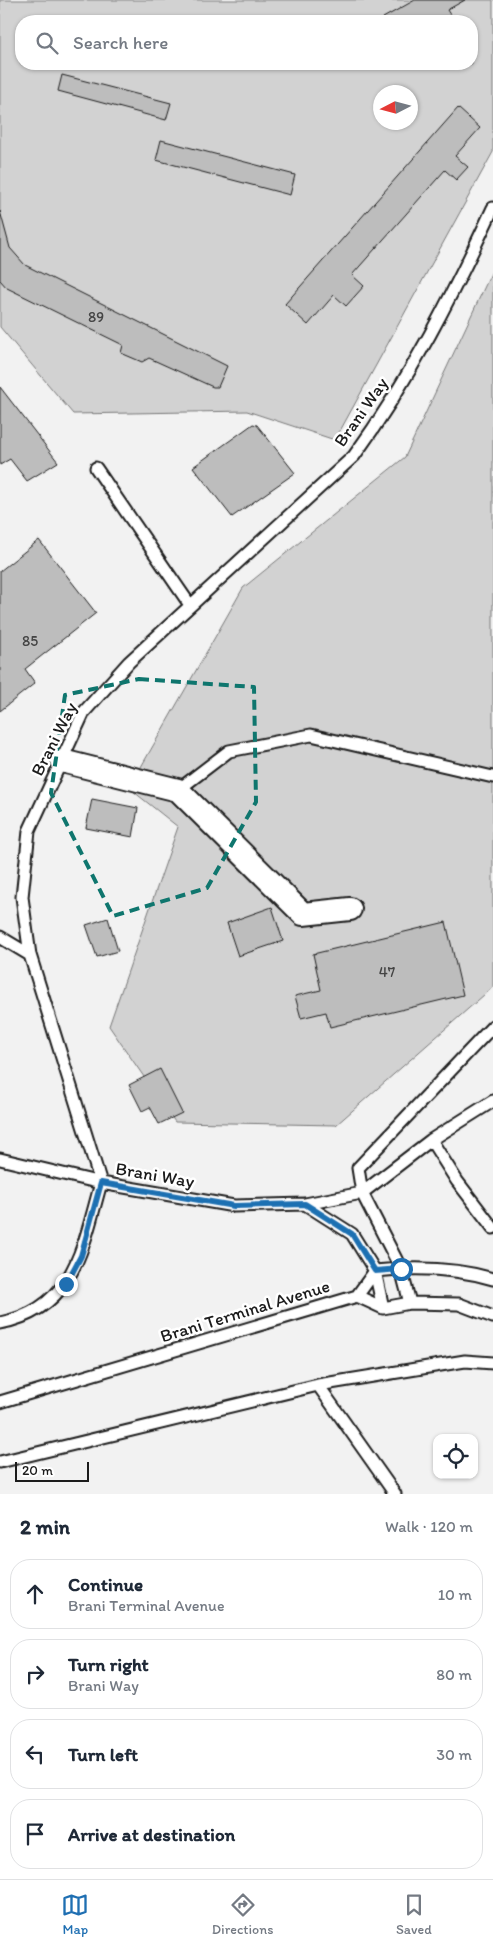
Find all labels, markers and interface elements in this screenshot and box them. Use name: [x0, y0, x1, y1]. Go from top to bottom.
search box: [15, 15, 478, 70]
icon: search: [33, 29, 61, 57]
text: Search here: [73, 31, 168, 54]
north arrow: [373, 85, 418, 130]
house number: 89: [88, 308, 104, 326]
street label: Brani Way: [329, 373, 393, 451]
house number: 85: [22, 632, 38, 650]
street label: Brani Way: [26, 698, 82, 779]
house number: 47: [379, 963, 396, 981]
street label: Brani Way: [114, 1157, 197, 1193]
route start: [390, 1258, 413, 1281]
route end: [55, 1273, 78, 1296]
street label: Brani Terminal Avenue: [158, 1275, 332, 1347]
map controls: [433, 1434, 478, 1479]
button: locate: [433, 1434, 478, 1479]
scale bar: [15, 1459, 89, 1482]
text: 20 m: [22, 1462, 53, 1479]
text: 2 min: [20, 1514, 70, 1539]
text: Walk · 120 m: [385, 1517, 473, 1536]
text: Continue: [68, 1573, 143, 1596]
icon: ahead: [21, 1580, 49, 1608]
text: 10 m: [438, 1585, 472, 1604]
text: Brani Terminal Avenue: [68, 1596, 224, 1615]
text: Turn right: [68, 1653, 149, 1676]
icon: right: [21, 1660, 49, 1688]
text: 80 m: [436, 1665, 472, 1684]
text: Brani Way: [68, 1676, 139, 1695]
icon: left: [21, 1740, 49, 1768]
text: Turn left: [68, 1743, 138, 1766]
text: 30 m: [436, 1745, 472, 1764]
icon: arrive: [21, 1820, 49, 1848]
text: Arrive at destination: [68, 1823, 235, 1846]
tab: Map: [61, 1891, 89, 1938]
tab: Directions: [212, 1891, 273, 1938]
tab: Saved: [396, 1891, 432, 1938]

